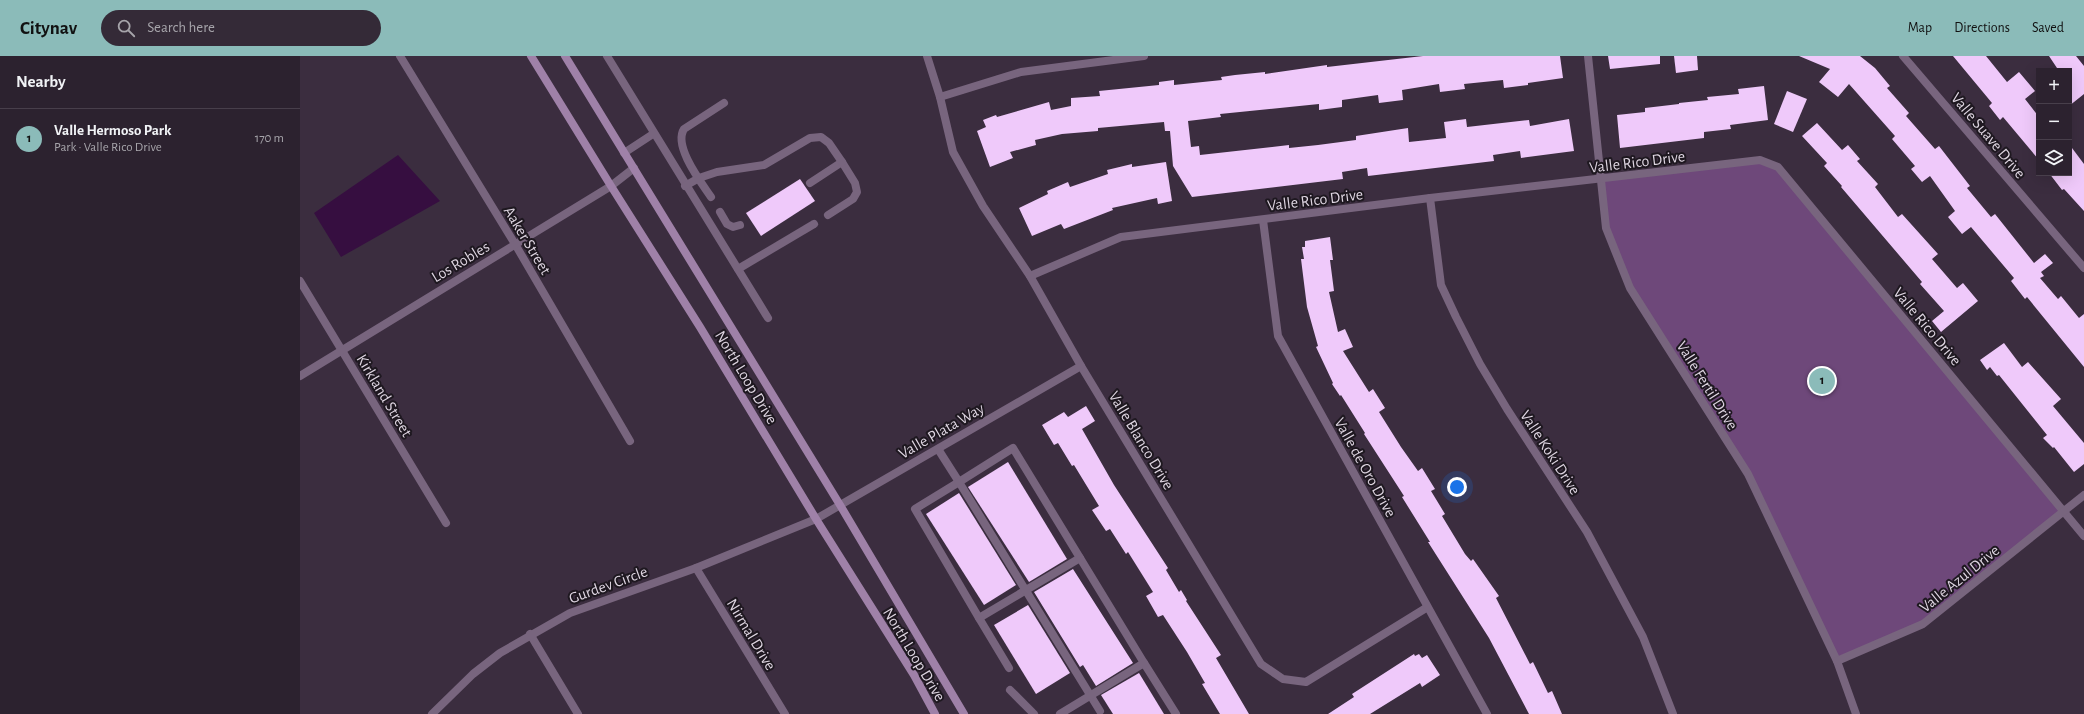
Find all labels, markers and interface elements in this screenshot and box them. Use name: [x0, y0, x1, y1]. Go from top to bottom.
search box: [101, 10, 381, 46]
icon: search: [115, 17, 137, 39]
text: Citynav: [20, 19, 77, 38]
text: Search here: [147, 20, 215, 35]
text: Map: [1908, 21, 1932, 35]
text: Directions: [1954, 21, 2010, 35]
text: Saved: [2032, 21, 2064, 35]
map controls: [2036, 68, 2072, 176]
button: +: [2036, 68, 2072, 104]
text: Nearby: [16, 73, 66, 90]
street label: Valle Suave Drive: [1948, 90, 2029, 181]
button: −: [2036, 104, 2072, 140]
text: Valle Hermoso Park: [54, 123, 171, 138]
text: 1: [27, 132, 31, 145]
text: 170 m: [255, 132, 284, 145]
button: layers: [2036, 140, 2072, 176]
text: Park · Valle Rico Drive: [54, 141, 162, 154]
street label: Valle Rico Drive: [1588, 148, 1686, 176]
street label: Valle Rico Drive: [1266, 186, 1364, 214]
street label: Aaker Street: [501, 204, 554, 277]
street label: Los Robles: [429, 238, 492, 285]
street label: Valle Rico Drive: [1890, 285, 1964, 369]
street label: North Loop Drive: [712, 328, 780, 427]
street label: Valle Fertil Drive: [1674, 338, 1741, 433]
street label: Kirkland Street: [353, 351, 415, 440]
pin: 1: [1809, 366, 1835, 396]
street label: Valle Blanco Drive: [1106, 389, 1177, 492]
street label: Valle Plata Way: [896, 400, 988, 463]
street label: Valle Koki Drive: [1517, 408, 1583, 497]
street label: Valle de Oro Drive: [1331, 415, 1399, 520]
your location: [1447, 477, 1467, 497]
street label: Valle Azul Drive: [1917, 542, 2002, 616]
street label: Gurdev Circle: [567, 563, 650, 607]
street label: Nirmal Drive: [724, 596, 779, 673]
street label: North Loop Drive: [880, 605, 948, 704]

